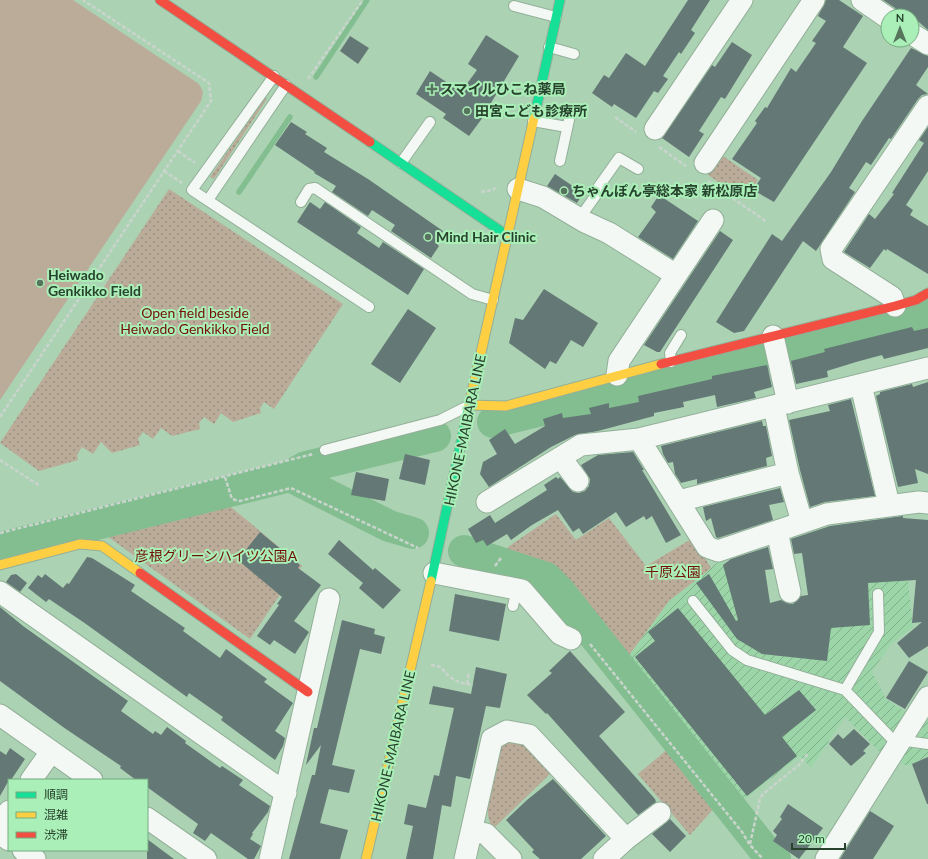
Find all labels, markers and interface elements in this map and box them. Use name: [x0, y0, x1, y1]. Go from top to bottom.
north arrow: [880, 8, 920, 48]
text: N: [896, 11, 904, 24]
place label: スマイルひこね薬局: [440, 80, 566, 97]
marker: スマイルひこね薬局: [427, 84, 437, 94]
place label: 田宮こども診療所: [475, 102, 587, 119]
marker: 田宮こども診療所: [462, 106, 472, 116]
place label: ちゃんぽん亭総本家 新松原店: [572, 182, 757, 199]
marker: ちゃんぽん亭総本家 新松原店: [559, 186, 569, 196]
place label: Mind Hair Clinic: [436, 228, 536, 245]
marker: Mind Hair Clinic: [423, 232, 433, 242]
place label: Heiwado Genkikko Field: [48, 266, 141, 299]
marker: Heiwado Genkikko Field: [35, 278, 45, 288]
park label: Open field beside Heiwado Genkikko Field: [120, 304, 270, 337]
street label: HIKONE-MAIBARA LINE: [440, 353, 489, 507]
park label: 彦根グリーンハイツ公園A: [135, 547, 298, 564]
park label: 千原公園: [645, 563, 701, 580]
street label: HIKONE-MAIBARA LINE: [367, 669, 418, 823]
legend: [8, 779, 148, 851]
text: 順調: [44, 787, 68, 802]
text: 混雑: [44, 807, 68, 822]
scale bar: [792, 825, 845, 851]
text: 渋滞: [44, 827, 68, 842]
text: 20 m: [798, 831, 825, 846]

